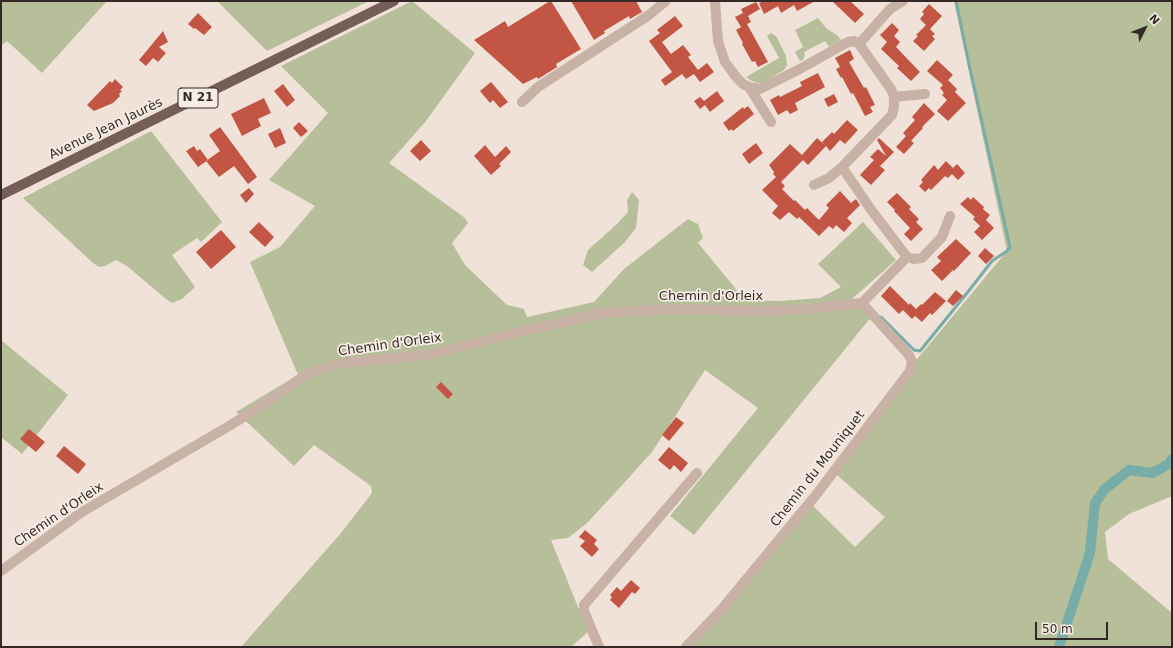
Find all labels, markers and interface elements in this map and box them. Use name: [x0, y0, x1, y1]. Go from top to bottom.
north arrow: [1125, 8, 1165, 48]
text: N: [1146, 12, 1162, 27]
road number: N 21: [178, 88, 218, 108]
street label: Avenue Jean Jaurès: [47, 95, 165, 163]
street label: Chemin d'Orleix: [659, 289, 763, 305]
street label: Chemin d'Orleix: [337, 330, 443, 360]
street label: Chemin du Mouniquet: [768, 408, 868, 530]
street label: Chemin d'Orleix: [11, 479, 107, 551]
scale bar: [1037, 614, 1110, 640]
text: 50 m: [1042, 622, 1073, 636]

